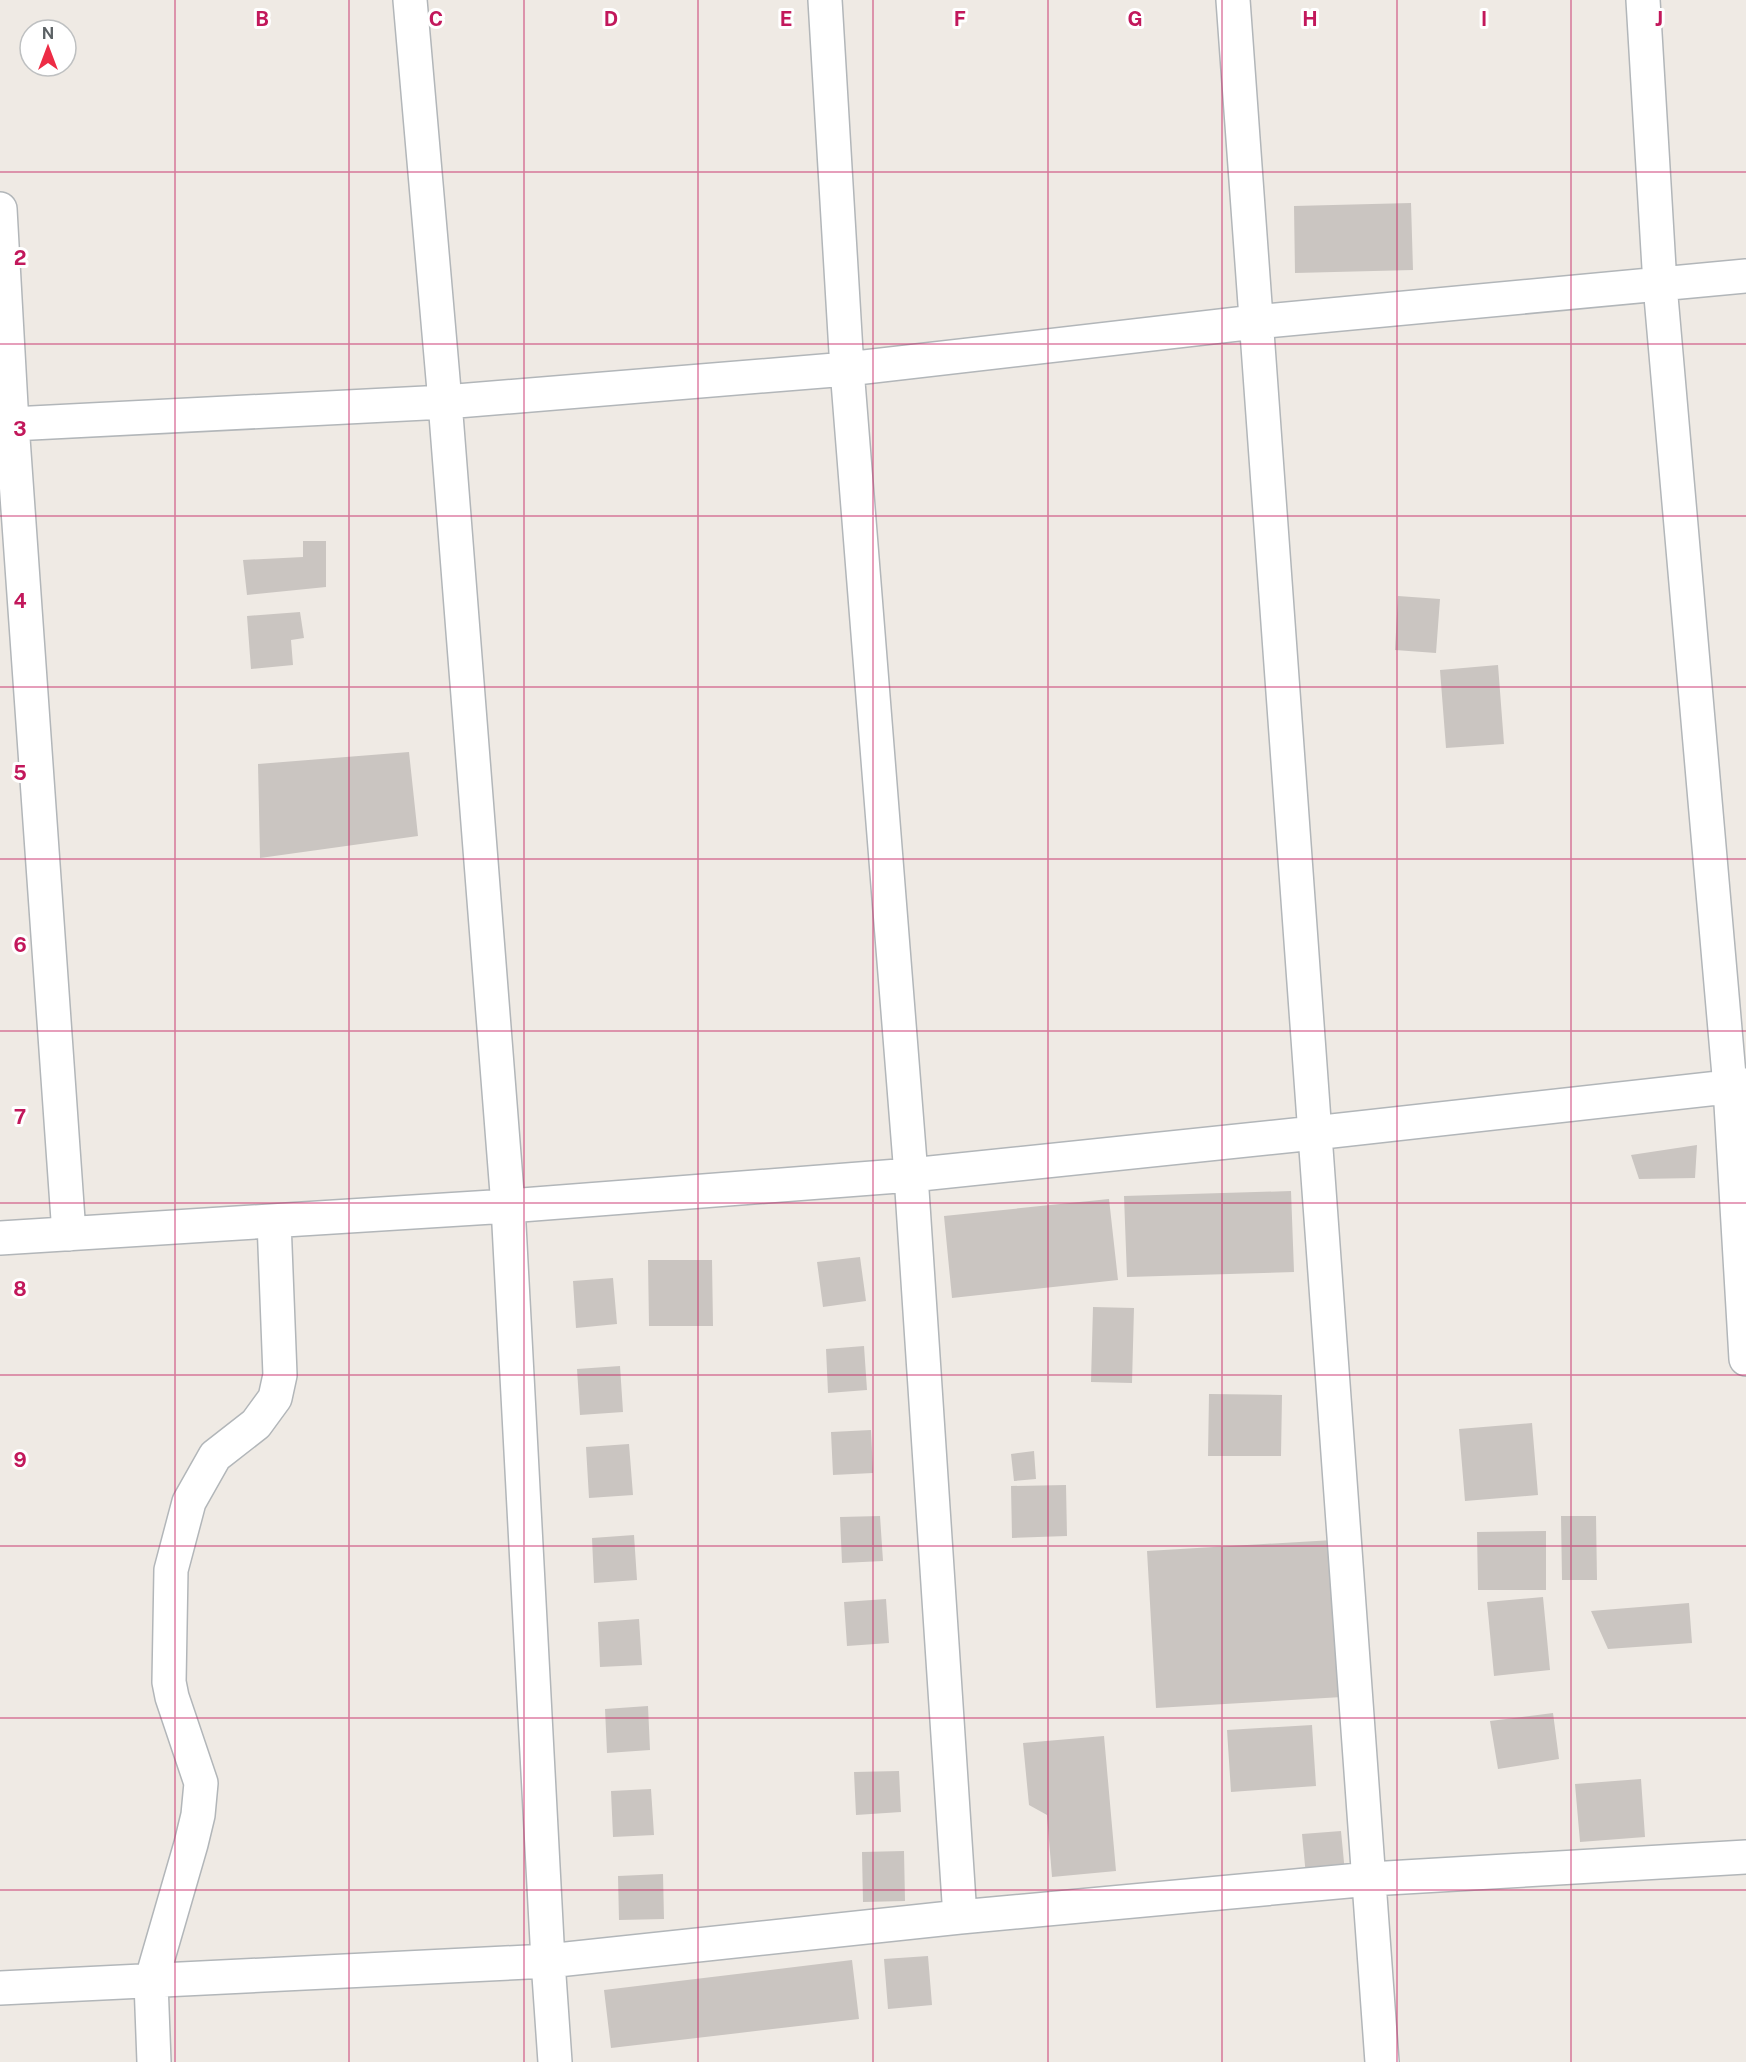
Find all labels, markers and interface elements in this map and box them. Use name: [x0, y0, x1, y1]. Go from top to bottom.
text: B: [255, 7, 269, 31]
text: C: [429, 7, 443, 31]
text: D: [604, 7, 618, 31]
text: E: [780, 7, 792, 31]
text: F: [954, 7, 966, 31]
text: G: [1127, 7, 1143, 31]
text: H: [1302, 7, 1318, 31]
text: I: [1481, 7, 1487, 31]
text: J: [1655, 7, 1663, 31]
north arrow: [18, 18, 78, 78]
text: N: [42, 24, 54, 43]
text: 2: [14, 246, 26, 270]
text: 3: [13, 417, 27, 441]
text: 4: [13, 589, 27, 613]
text: 5: [13, 761, 27, 785]
text: 6: [13, 933, 27, 957]
text: 7: [14, 1105, 26, 1129]
text: 8: [13, 1277, 27, 1301]
text: 9: [13, 1448, 27, 1472]

